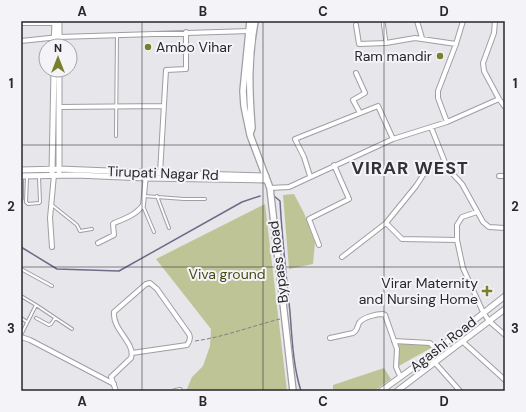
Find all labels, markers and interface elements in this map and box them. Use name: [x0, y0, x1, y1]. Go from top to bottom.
text: A: [77, 3, 87, 20]
text: B: [199, 3, 207, 20]
text: C: [318, 3, 328, 20]
text: D: [439, 3, 449, 20]
north arrow: [38, 38, 78, 78]
place label: Ambo Vihar: [156, 38, 232, 56]
text: N: [54, 41, 62, 55]
marker: Ambo Vihar: [143, 42, 153, 52]
place label: Ram mandir: [355, 47, 432, 65]
marker: Ram mandir: [435, 51, 445, 61]
text: 1: [9, 75, 13, 92]
text: 1: [513, 75, 517, 92]
district label: VIRAR WEST: [351, 156, 469, 180]
street label: Tirupati Nagar Rd: [107, 162, 219, 184]
text: 2: [7, 198, 15, 215]
text: 2: [511, 198, 519, 215]
street label: Bypass Road: [264, 220, 292, 304]
park label: Viva ground: [189, 265, 265, 283]
place label: Virar Maternity and Nursing Home: [359, 274, 478, 308]
marker: Virar Maternity and Nursing Home: [481, 285, 493, 297]
street label: Agashi Road: [406, 312, 480, 376]
text: 3: [7, 320, 15, 337]
text: 3: [511, 320, 519, 337]
text: A: [77, 393, 87, 410]
text: B: [199, 393, 207, 410]
text: C: [318, 393, 328, 410]
text: D: [439, 393, 449, 410]

